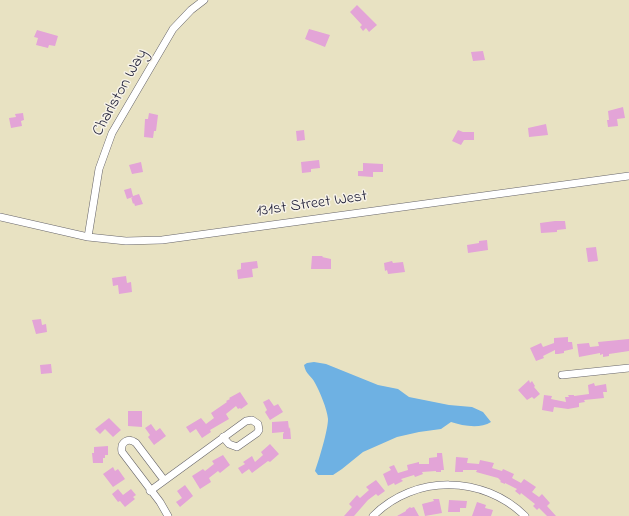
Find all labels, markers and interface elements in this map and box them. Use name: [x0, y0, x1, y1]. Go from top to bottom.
street label: Charlston Way: [89, 46, 153, 140]
street label: 131st Street West: [255, 188, 369, 222]

